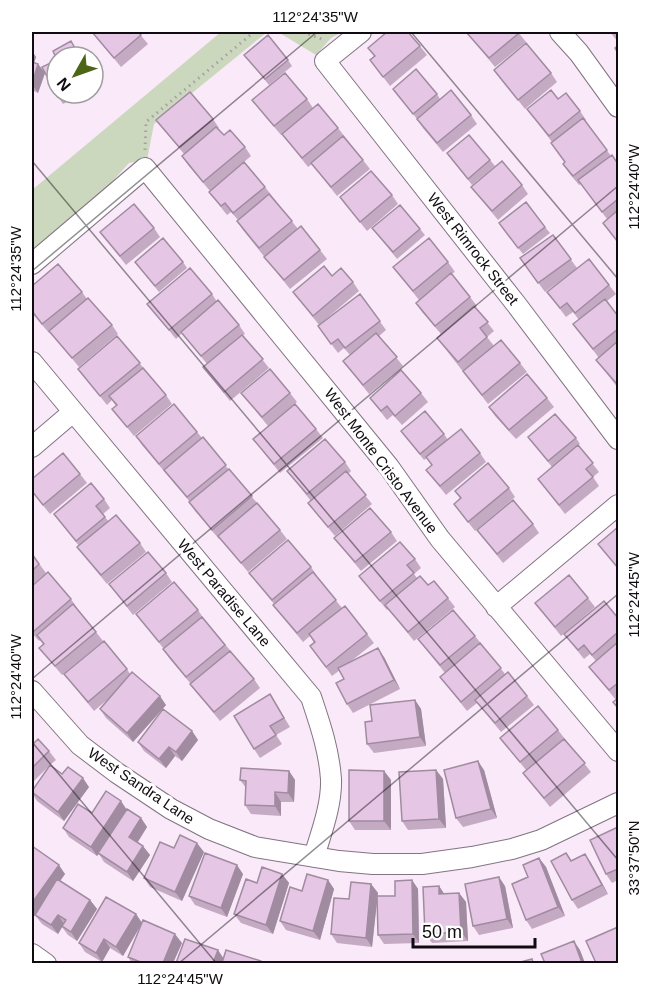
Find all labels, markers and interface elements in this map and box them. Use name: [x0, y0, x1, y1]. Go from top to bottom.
text: 112°24'35"W: [272, 8, 359, 25]
north arrow: [45, 45, 105, 105]
text: N: [54, 74, 74, 94]
text: 112°24'40"W: [625, 143, 642, 230]
street label: West Rimrock Street: [424, 189, 523, 309]
text: 112°24'35"W: [7, 225, 24, 312]
street label: West Monte Cristo Avenue: [321, 385, 441, 537]
street label: West Paradise Lane: [175, 536, 274, 650]
text: 112°24'45"W: [625, 551, 642, 638]
text: 112°24'40"W: [7, 633, 24, 720]
street label: West Sandra Lane: [85, 744, 197, 827]
text: 33°37'50"N: [625, 820, 642, 896]
scale bar: [413, 911, 534, 949]
text: 50 m: [422, 922, 462, 942]
text: 112°24'45"W: [137, 970, 224, 987]

